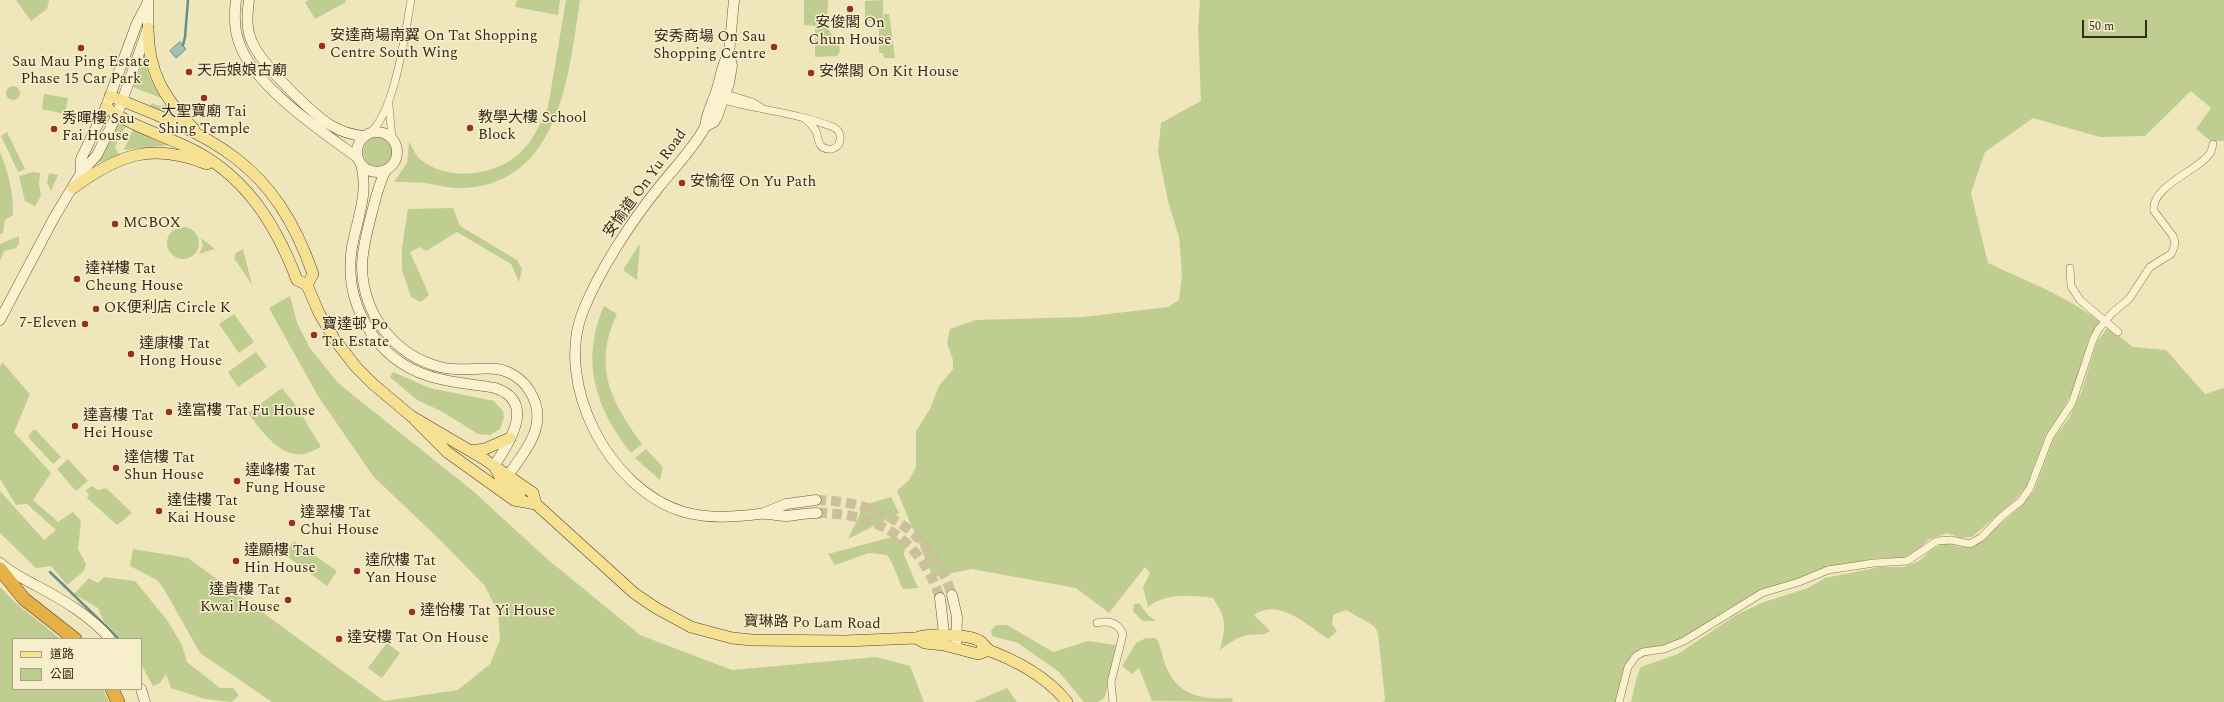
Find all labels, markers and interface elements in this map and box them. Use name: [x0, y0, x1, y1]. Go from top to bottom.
marker: 安俊閣 On Chun House: [845, 4, 855, 14]
scale bar: [2084, 12, 2149, 38]
place label: 安俊閣 On Chun House: [809, 15, 891, 50]
text: 50 m: [2089, 17, 2114, 36]
place label: 安達商場南翼 On Tat Shopping Centre South Wing: [330, 28, 538, 63]
place label: 安秀商場 On Sau Shopping Centre: [653, 29, 766, 64]
marker: 安達商場南翼 On Tat Shopping Centre South Wing: [317, 41, 327, 51]
marker: 安秀商場 On Sau Shopping Centre: [769, 42, 779, 52]
marker: Sau Mau Ping Estate Phase 15 Car Park: [76, 43, 86, 53]
place label: Sau Mau Ping Estate Phase 15 Car Park: [12, 54, 150, 89]
place label: 天后娘娘古廟: [197, 63, 287, 81]
place label: 安傑閣 On Kit House: [819, 64, 959, 82]
marker: 天后娘娘古廟: [184, 67, 194, 77]
marker: 安傑閣 On Kit House: [806, 68, 816, 78]
marker: 大聖寶廟 Tai Shing Temple: [199, 93, 209, 103]
place label: 大聖寶廟 Tai Shing Temple: [158, 104, 250, 139]
place label: 教學大樓 School Block: [478, 110, 587, 145]
place label: 秀暉樓 Sau Fai House: [62, 111, 135, 146]
marker: 教學大樓 School Block: [465, 123, 475, 133]
marker: 秀暉樓 Sau Fai House: [49, 124, 59, 134]
street label: 安愉道 On Yu Road: [601, 126, 691, 242]
place label: 安愉徑 On Yu Path: [690, 174, 816, 192]
marker: 安愉徑 On Yu Path: [677, 178, 687, 188]
place label: MCBOX: [123, 215, 181, 233]
marker: MCBOX: [110, 219, 120, 229]
place label: 達祥樓 Tat Cheung House: [85, 261, 183, 296]
marker: 達祥樓 Tat Cheung House: [72, 274, 82, 284]
place label: OK便利店 Circle K: [104, 300, 231, 318]
marker: OK便利店 Circle K: [91, 304, 101, 314]
place label: 7-Eleven: [19, 315, 77, 333]
place label: 寶達邨 Po Tat Estate: [322, 317, 389, 352]
marker: 7-Eleven: [80, 319, 90, 329]
marker: 寶達邨 Po Tat Estate: [309, 330, 319, 340]
place label: 達康樓 Tat Hong House: [139, 336, 222, 371]
marker: 達康樓 Tat Hong House: [126, 349, 136, 359]
place label: 達富樓 Tat Fu House: [177, 403, 315, 421]
marker: 達富樓 Tat Fu House: [164, 407, 174, 417]
place label: 達喜樓 Tat Hei House: [83, 408, 154, 443]
marker: 達喜樓 Tat Hei House: [70, 421, 80, 431]
place label: 達信樓 Tat Shun House: [124, 450, 204, 485]
marker: 達信樓 Tat Shun House: [111, 463, 121, 473]
place label: 達峰樓 Tat Fung House: [245, 463, 325, 498]
marker: 達峰樓 Tat Fung House: [232, 476, 242, 486]
place label: 達佳樓 Tat Kai House: [167, 493, 238, 528]
place label: 達翠樓 Tat Chui House: [300, 505, 379, 540]
marker: 達佳樓 Tat Kai House: [154, 506, 164, 516]
marker: 達翠樓 Tat Chui House: [287, 518, 297, 528]
place label: 達顯樓 Tat Hin House: [244, 543, 316, 578]
place label: 達欣樓 Tat Yan House: [365, 553, 437, 588]
marker: 達顯樓 Tat Hin House: [231, 556, 241, 566]
marker: 達欣樓 Tat Yan House: [352, 566, 362, 576]
place label: 達貴樓 Tat Kwai House: [200, 582, 280, 617]
marker: 達貴樓 Tat Kwai House: [283, 595, 293, 605]
place label: 達怡樓 Tat Yi House: [420, 603, 556, 621]
marker: 達怡樓 Tat Yi House: [407, 607, 417, 617]
street label: 寶琳路 Po Lam Road: [743, 614, 881, 634]
place label: 達安樓 Tat On House: [347, 630, 489, 648]
marker: 達安樓 Tat On House: [334, 634, 344, 644]
legend: [12, 638, 142, 690]
text: 道路: [50, 645, 74, 664]
text: 公園: [50, 665, 74, 684]

